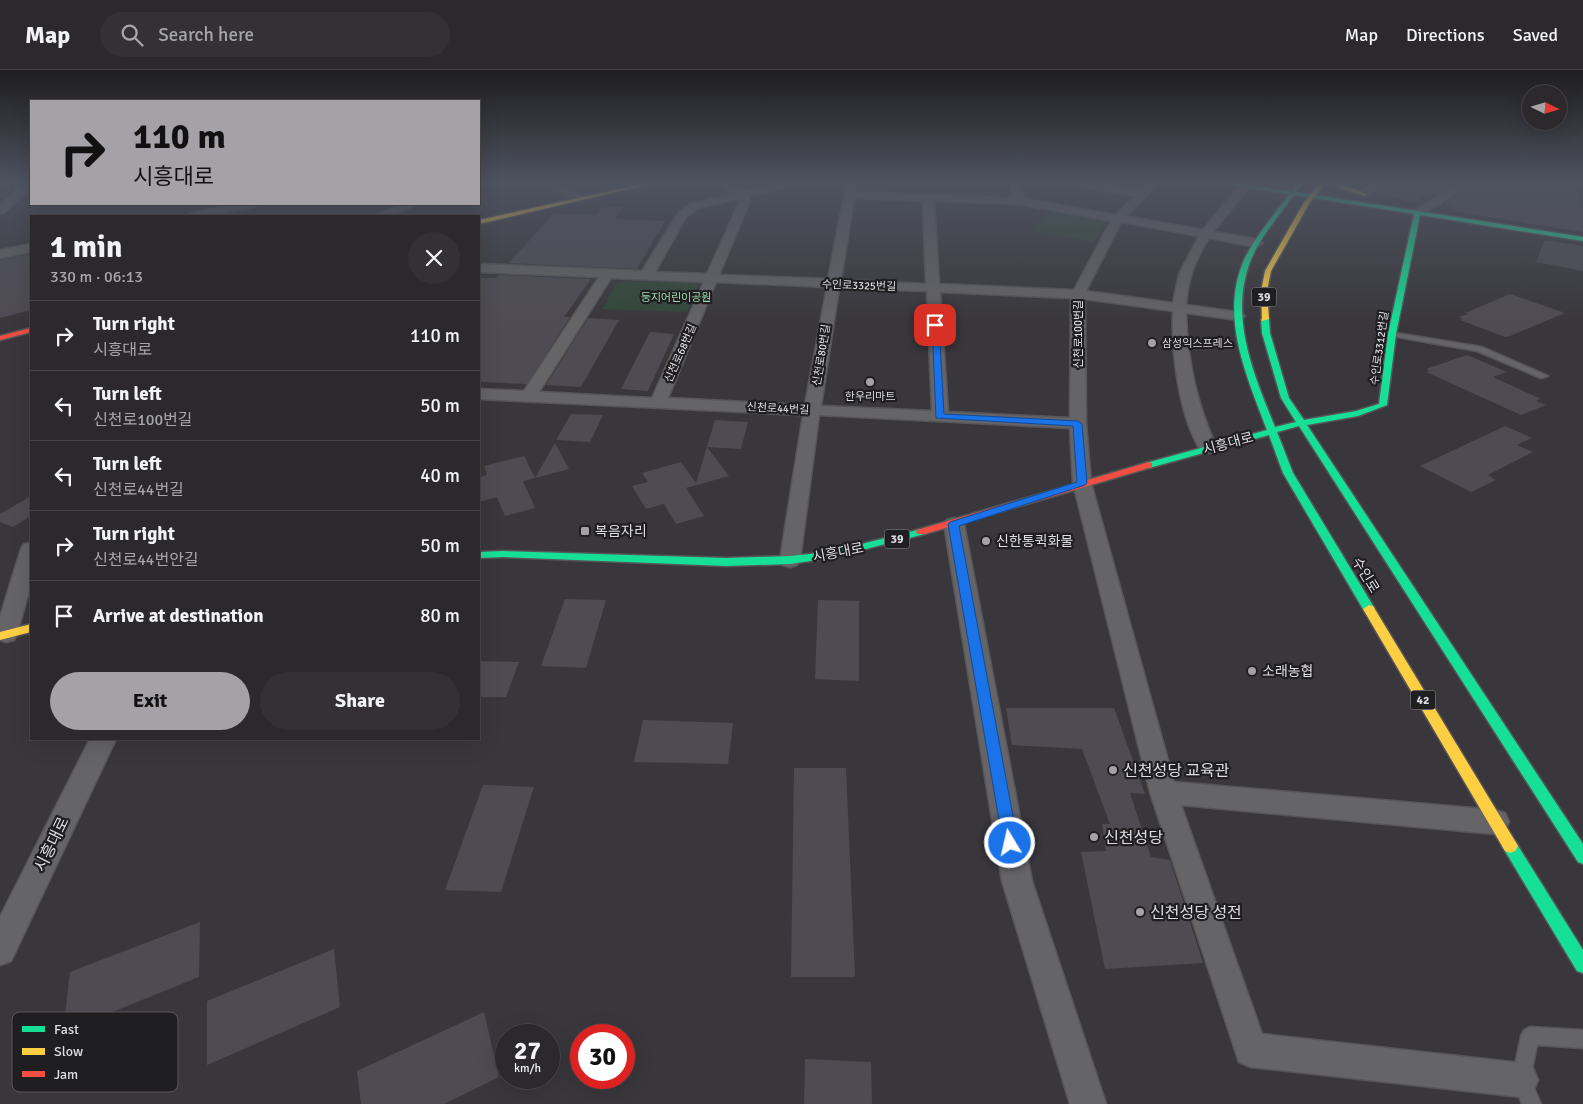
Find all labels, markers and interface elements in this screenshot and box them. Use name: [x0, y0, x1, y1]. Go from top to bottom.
search box: [100, 12, 450, 57]
text: Map: [25, 20, 70, 50]
icon: search: [118, 21, 146, 49]
text: Search here: [158, 23, 254, 47]
text: Map: [1345, 24, 1378, 46]
text: Directions: [1406, 24, 1485, 46]
text: Saved: [1513, 24, 1558, 46]
north arrow: [1522, 85, 1568, 130]
map controls: [1522, 85, 1567, 130]
text: 110 m: [133, 115, 226, 158]
icon: right: [50, 120, 115, 185]
text: 시흥대로: [133, 163, 214, 190]
text: 1 min: [50, 229, 122, 266]
button: close: [408, 232, 460, 284]
text: 330 m · 06:13: [50, 267, 143, 287]
street label: 수인로3325번길: [822, 278, 896, 293]
road number: 39: [1252, 288, 1276, 306]
park label: 둥지어린이공원: [641, 291, 711, 304]
street label: 신천로100번길: [1072, 300, 1085, 368]
pin: [914, 304, 956, 346]
street label: 수인로3312번길: [1368, 310, 1391, 386]
icon: arrive: [921, 311, 949, 339]
text: Turn right: [93, 312, 175, 336]
icon: right: [50, 322, 78, 350]
street label: 신천로68번길: [662, 322, 699, 384]
street label: 신천로80번길: [810, 323, 833, 387]
text: 110 m: [410, 324, 460, 348]
marker: 삼성익스프레스: [1146, 337, 1158, 349]
place label: 삼성익스프레스: [1162, 337, 1233, 350]
text: 시흥대로: [93, 340, 152, 360]
marker: 한우리마트: [864, 376, 876, 388]
text: Turn left: [93, 382, 162, 406]
place label: 한우리마트: [845, 390, 895, 403]
icon: left: [50, 392, 78, 420]
text: 50 m: [420, 394, 460, 418]
street label: 신천로44번길: [746, 400, 810, 417]
text: 신천로100번길: [93, 410, 193, 430]
street label: 시흥대로: [1201, 429, 1255, 458]
text: Turn left: [93, 452, 162, 476]
icon: left: [50, 462, 78, 490]
text: 40 m: [420, 464, 460, 488]
text: 신천로44번길: [93, 480, 184, 500]
text: Turn right: [93, 522, 175, 546]
place label: 복음자리: [595, 523, 647, 540]
marker: 복음자리: [579, 525, 591, 537]
road number: 39: [884, 529, 910, 548]
icon: right: [50, 532, 78, 560]
place label: 신한통퀵화물: [996, 533, 1073, 550]
text: 50 m: [420, 534, 460, 558]
marker: 신한통퀵화물: [980, 535, 992, 547]
street label: 시흥대로: [811, 539, 865, 566]
text: 신천로44번안길: [93, 550, 199, 570]
street label: 수인로: [1348, 554, 1383, 596]
icon: arrive: [50, 602, 78, 630]
text: Arrive at destination: [93, 604, 264, 628]
text: 80 m: [420, 604, 460, 628]
place label: 소래농협: [1262, 663, 1314, 680]
marker: 소래농협: [1246, 665, 1258, 677]
button: Exit: [50, 672, 250, 730]
button: Share: [260, 672, 460, 730]
road number: 42: [1410, 690, 1436, 710]
place label: 신천성당 교육관: [1123, 761, 1230, 781]
marker: 신천성당 교육관: [1107, 764, 1119, 776]
street label: 시흥대로: [30, 813, 74, 875]
position arrow: [983, 816, 1035, 868]
place label: 신천성당: [1104, 828, 1163, 848]
marker: 신천성당: [1088, 831, 1100, 843]
place label: 신천성당 성전: [1150, 903, 1242, 923]
marker: 신천성당 성전: [1134, 906, 1146, 918]
legend: [12, 1012, 178, 1092]
text: Fast: [54, 1021, 79, 1038]
speed limit sign: 30: [570, 1024, 635, 1089]
text: 27: [514, 1035, 541, 1066]
text: Slow: [54, 1043, 83, 1060]
text: km/h: [514, 1061, 541, 1076]
text: Jam: [54, 1066, 78, 1083]

